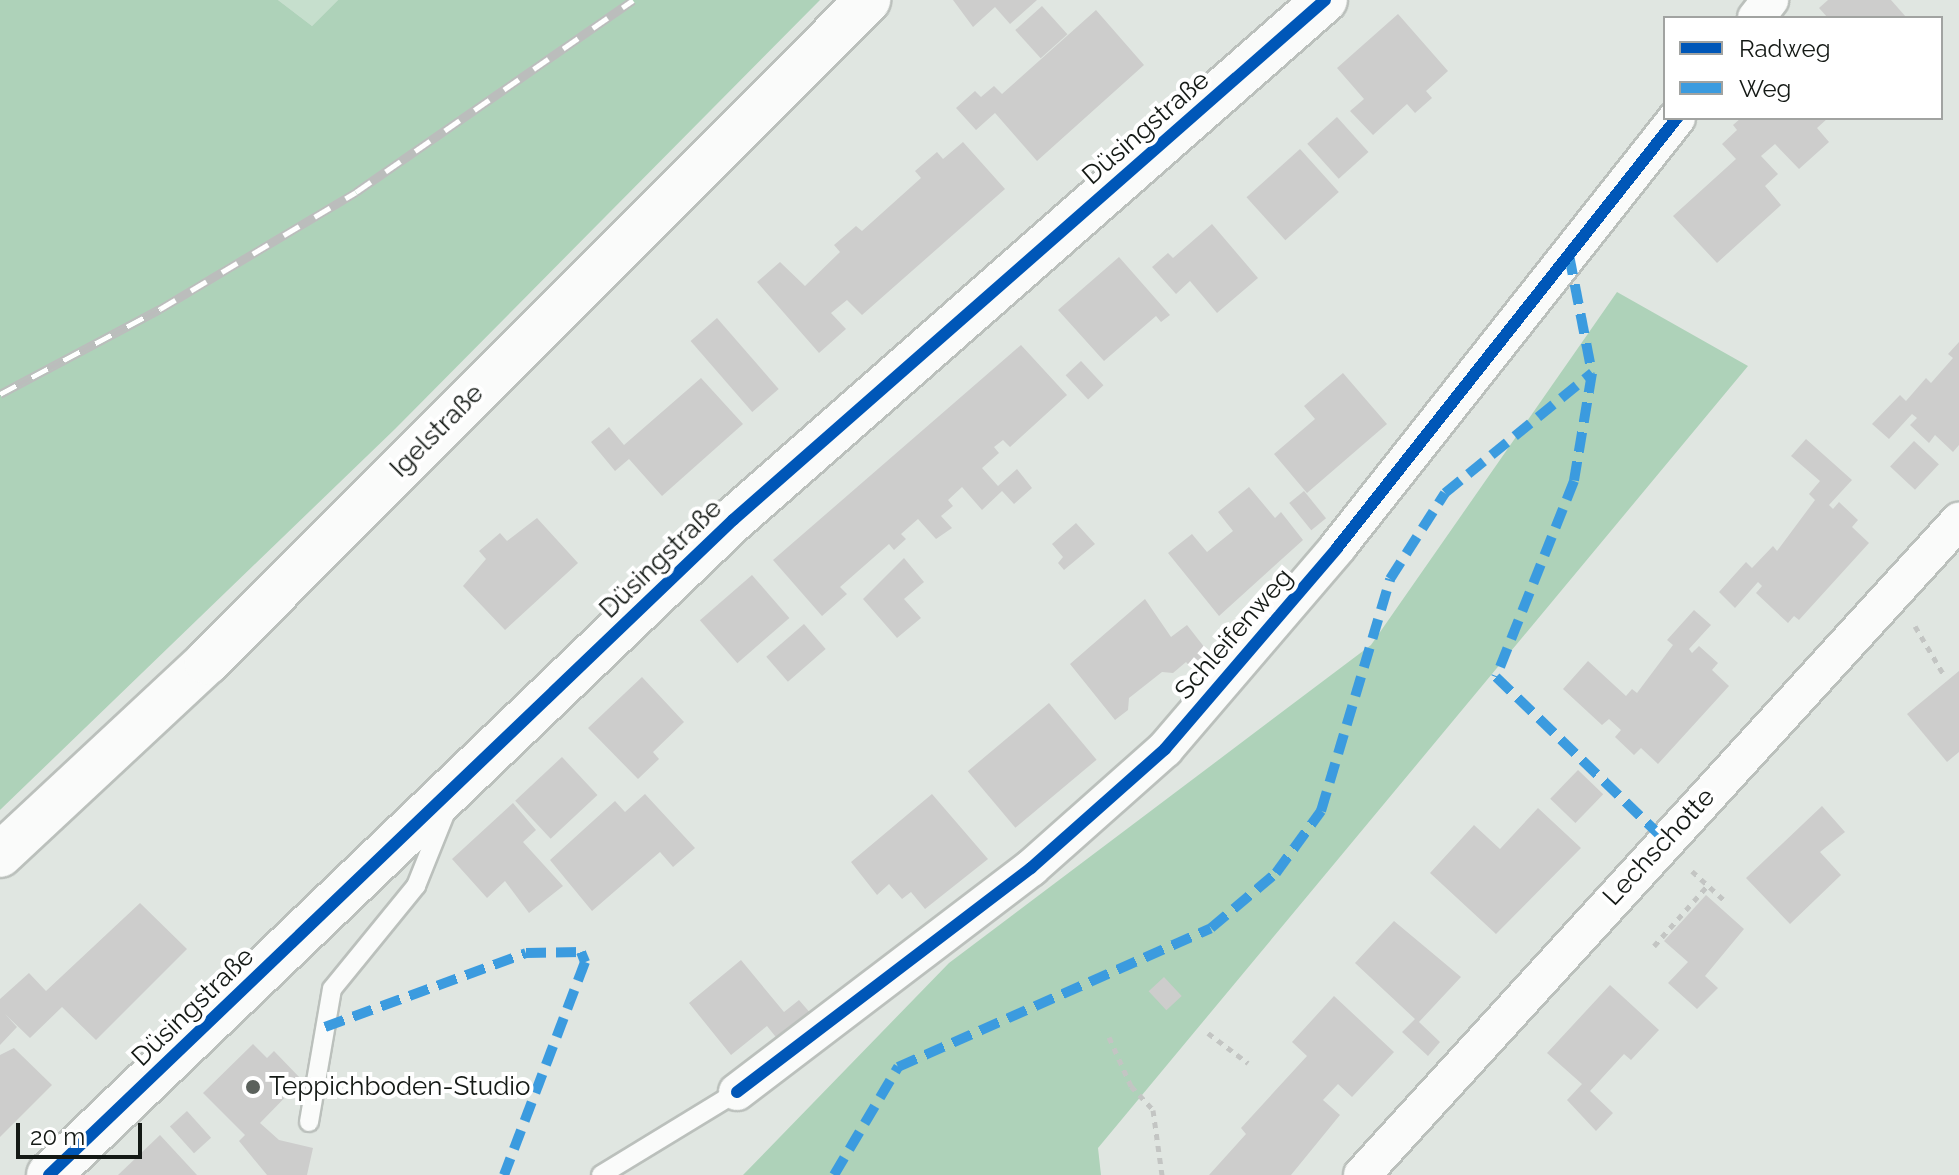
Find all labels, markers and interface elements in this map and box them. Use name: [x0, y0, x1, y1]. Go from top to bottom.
legend: [1663, 16, 1943, 120]
text: Radweg: [1739, 34, 1831, 63]
street label: Düsingstraße: [1076, 65, 1216, 191]
text: Weg: [1739, 74, 1791, 103]
street label: Igelstraße: [384, 378, 490, 484]
street label: Düsingstraße: [593, 493, 729, 625]
street label: Schleifenweg: [1169, 562, 1299, 706]
street label: Lechschotte: [1597, 782, 1721, 912]
street label: Düsingstraße: [125, 941, 261, 1073]
place label: Teppichboden-Studio: [269, 1071, 530, 1103]
marker: Teppichboden-Studio: [244, 1078, 262, 1096]
scale bar: [20, 1107, 146, 1157]
text: 20 m: [30, 1122, 85, 1151]

